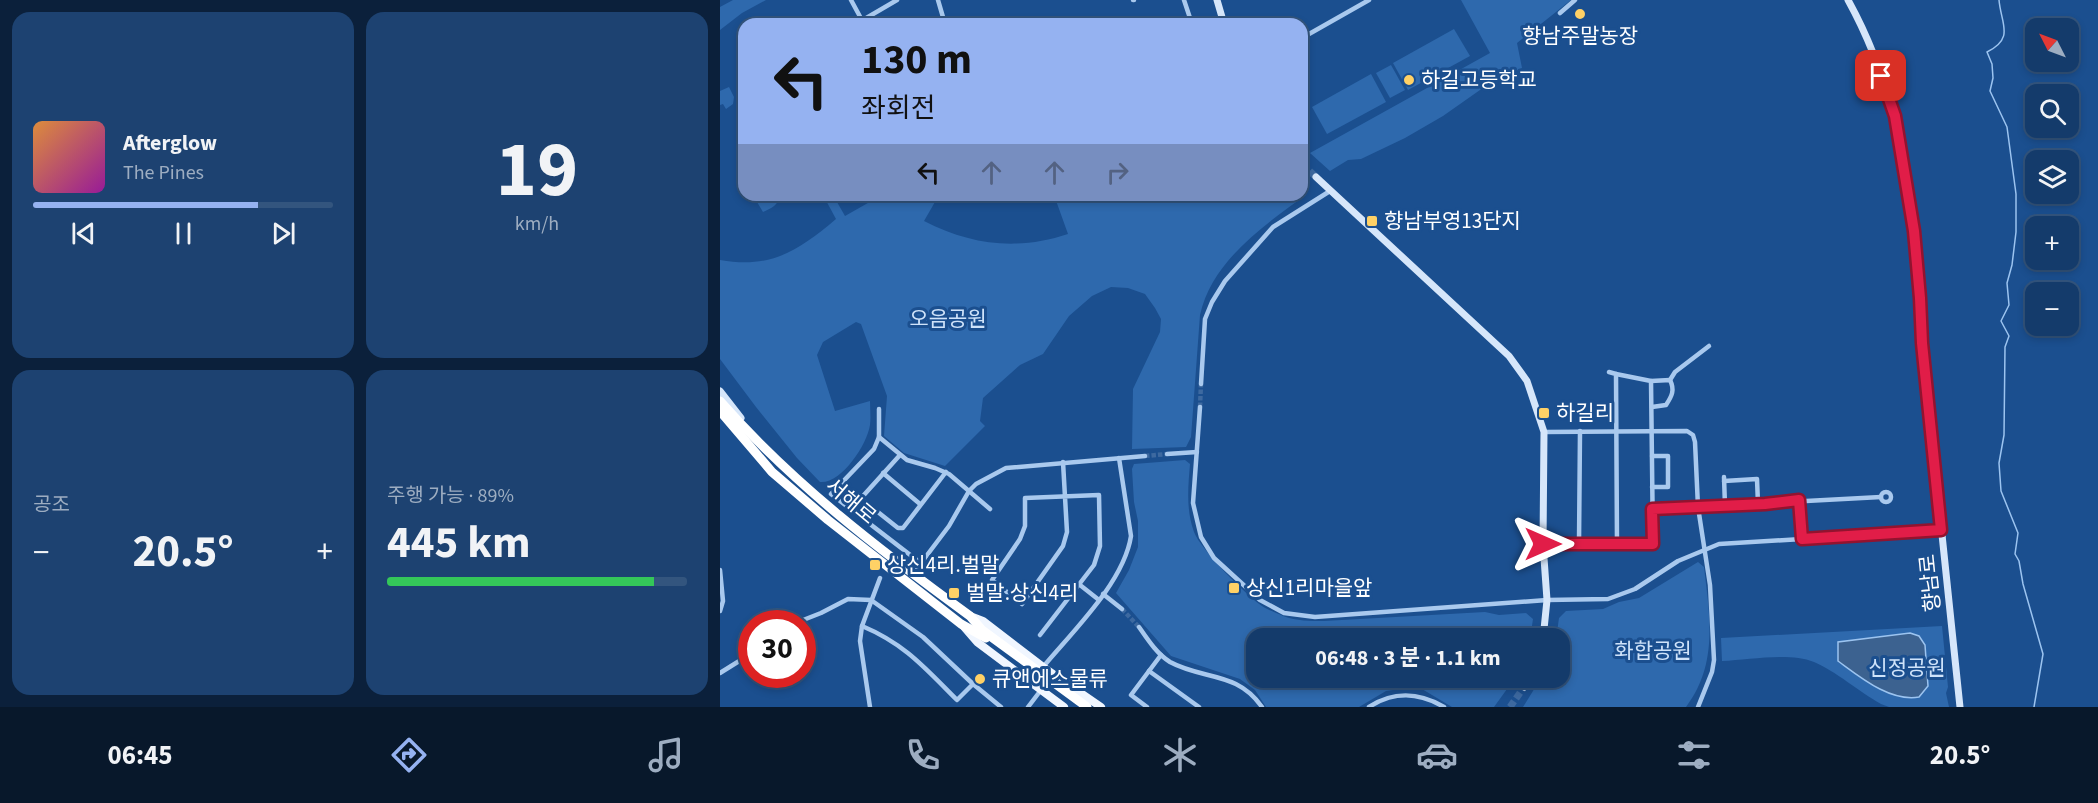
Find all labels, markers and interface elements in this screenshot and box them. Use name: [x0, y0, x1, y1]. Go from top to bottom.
marker: 향남주말농장: [1573, 7, 1587, 21]
north arrow: [2025, 18, 2079, 72]
map controls: [2025, 18, 2079, 336]
place label: 향남주말농장: [1522, 21, 1638, 51]
text: 130 m: [861, 30, 972, 90]
icon: left: [762, 42, 840, 120]
pin: [1855, 50, 1906, 101]
icon: arrive: [1864, 59, 1897, 92]
place label: 하길고등학교: [1421, 65, 1537, 95]
marker: 하길고등학교: [1402, 73, 1416, 87]
button: search: [2025, 84, 2079, 138]
text: 좌회전: [861, 89, 936, 128]
text: 19: [496, 115, 578, 226]
text: Afterglow: [123, 127, 217, 159]
button: layers: [2025, 150, 2079, 204]
icon: left: [912, 156, 945, 189]
icon: ahead: [975, 156, 1008, 189]
icon: ahead: [1038, 156, 1071, 189]
icon: right: [1101, 156, 1134, 189]
text: The Pines: [123, 159, 204, 187]
place label: 향남부영13단지: [1384, 206, 1521, 236]
text: km/h: [515, 210, 559, 238]
marker: 향남부영13단지: [1365, 214, 1379, 228]
button: +: [2025, 216, 2079, 270]
icon: previous: [67, 217, 100, 250]
icon: pause: [167, 217, 200, 250]
icon: next: [267, 217, 300, 250]
button: −: [2025, 282, 2079, 336]
park label: 오음공원: [909, 304, 987, 334]
place label: 하길리: [1556, 398, 1614, 428]
marker: 하길리: [1537, 406, 1551, 420]
street label: 서해로: [819, 471, 883, 531]
text: 주행 가능 · 89%: [387, 482, 514, 510]
text: 공조: [33, 491, 70, 519]
text: 445 km: [387, 511, 531, 575]
position arrow: [1511, 512, 1575, 576]
text: 20.5°: [132, 520, 234, 584]
text: −: [33, 529, 49, 576]
text: +: [317, 529, 333, 576]
place label: 상신4리.벌말: [887, 550, 999, 580]
street label: 향남로: [1912, 553, 1948, 613]
marker: 상신4리.벌말: [868, 558, 882, 572]
place label: 상신1리마을앞: [1246, 573, 1372, 603]
place label: 벌말.상신4리: [966, 578, 1078, 608]
marker: 상신1리마을앞: [1227, 581, 1241, 595]
marker: 벌말.상신4리: [947, 586, 961, 600]
speed limit sign: 30: [738, 610, 816, 688]
park label: 화합공원: [1614, 636, 1692, 666]
text: 06:48 · 3 분 · 1.1 km: [1315, 642, 1501, 674]
park label: 신정공원: [1868, 653, 1946, 683]
place label: 큐앤에스물류: [992, 664, 1108, 694]
marker: 큐앤에스물류: [973, 672, 987, 686]
icon: directions: [388, 734, 430, 776]
icon: music: [645, 734, 687, 776]
icon: phone: [902, 734, 944, 776]
icon: climate: [1159, 734, 1201, 776]
icon: car: [1416, 734, 1458, 776]
icon: filters: [1673, 734, 1715, 776]
text: 06:45: [108, 736, 173, 775]
text: 20.5°: [1930, 736, 1990, 775]

